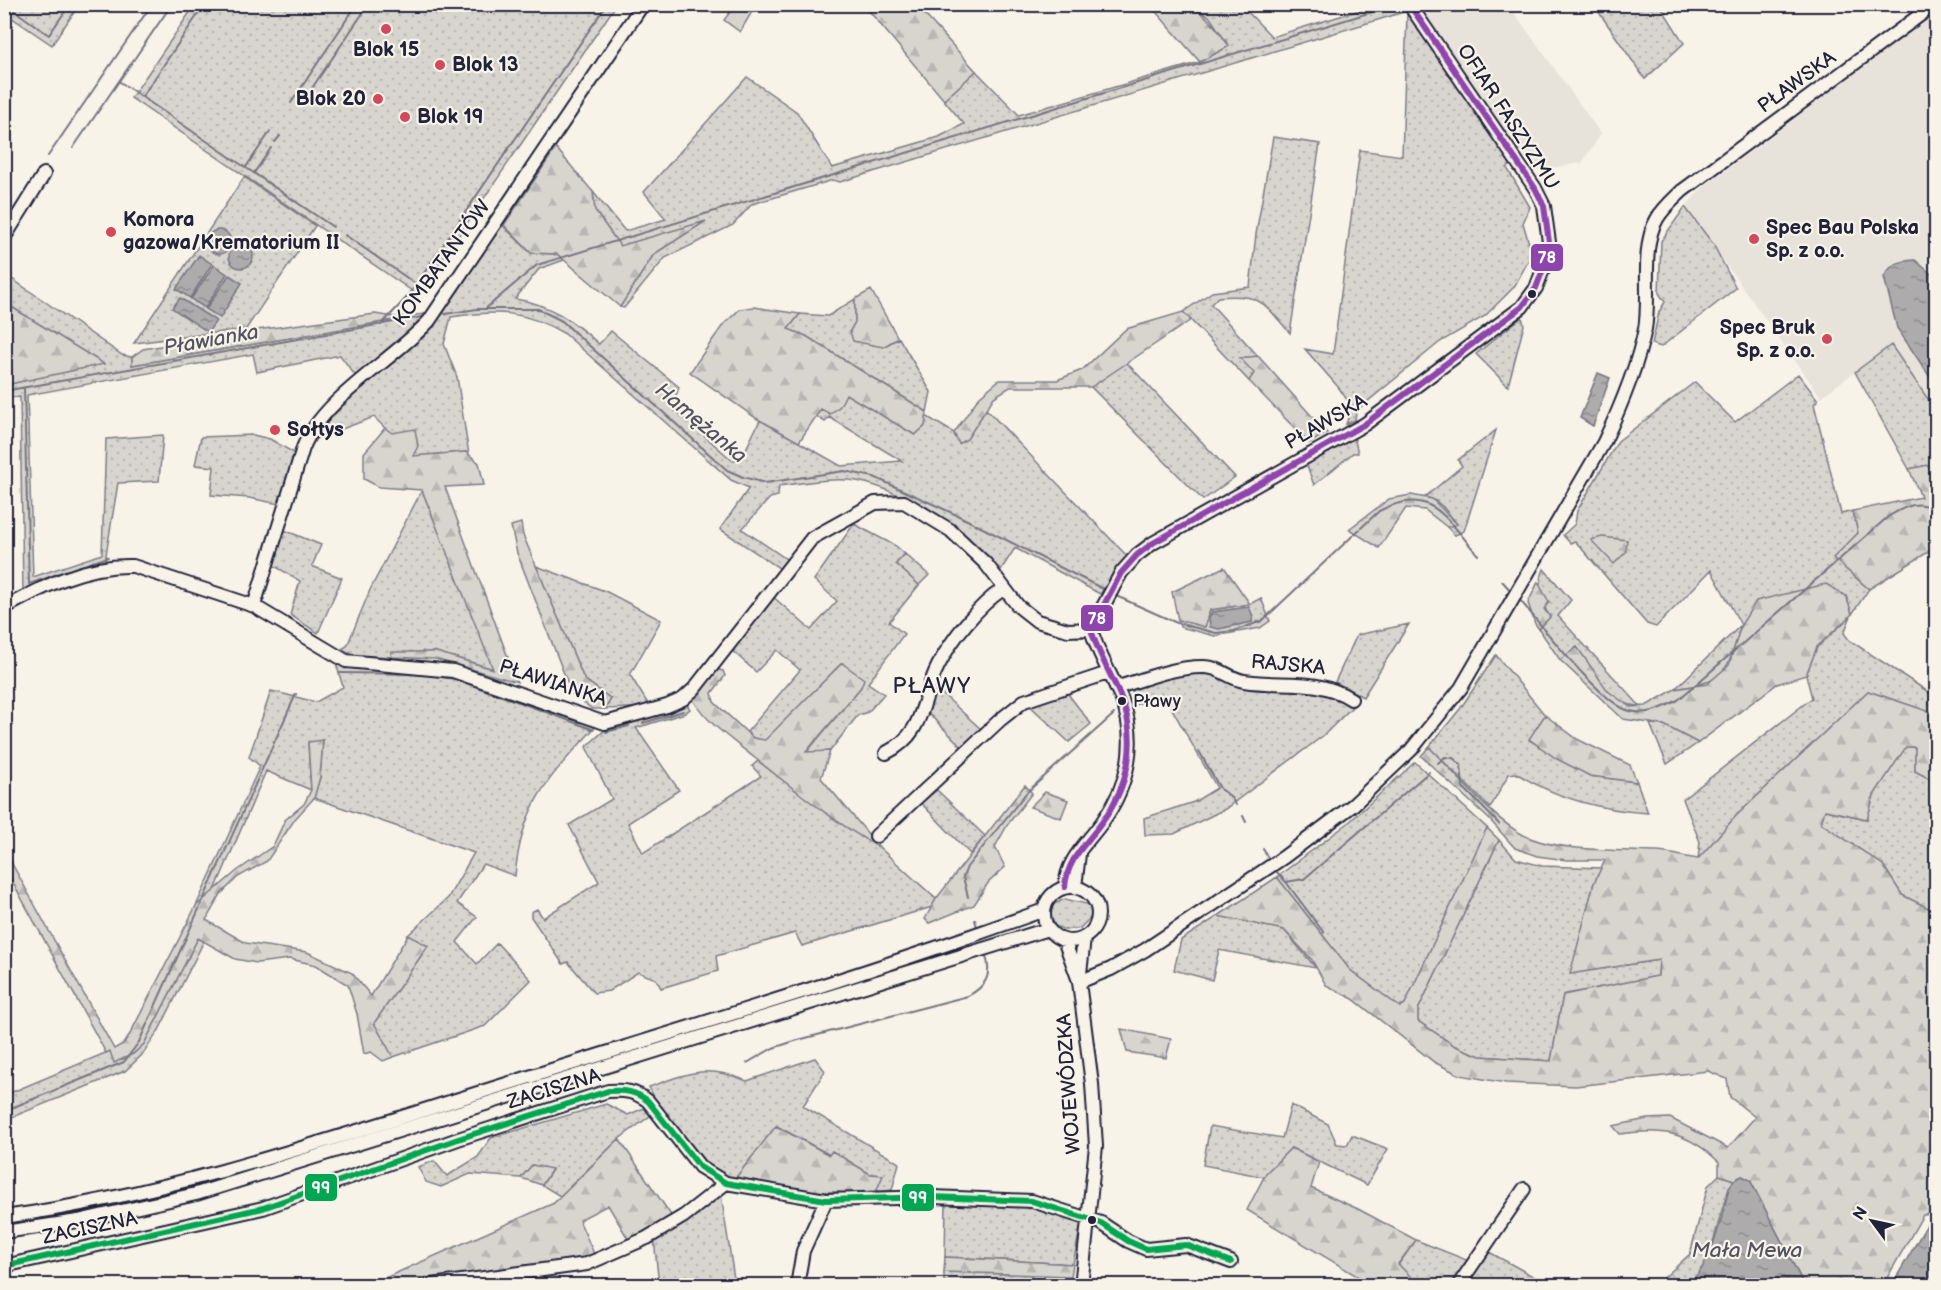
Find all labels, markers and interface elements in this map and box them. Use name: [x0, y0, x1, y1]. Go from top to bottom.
marker: Blok 15: [379, 22, 393, 36]
place label: Blok 15: [353, 38, 420, 62]
street label: OFIAR FASZYZMU: [1452, 40, 1564, 194]
street label: PŁAWSKA: [1753, 45, 1841, 118]
place label: Blok 13: [452, 53, 519, 77]
marker: Blok 13: [433, 58, 447, 72]
place label: Blok 20: [296, 87, 366, 111]
marker: Blok 20: [371, 92, 385, 106]
place label: Blok 19: [417, 105, 484, 129]
marker: Blok 19: [398, 110, 412, 124]
street label: KOMBATANTÓW: [387, 195, 496, 331]
place label: Komora gazowa/Krematorium II: [123, 208, 340, 255]
place label: Spec Bau Polska Sp. z o.o.: [1766, 216, 1919, 263]
marker: Komora gazowa/Krematorium II: [104, 225, 118, 239]
marker: Spec Bau Polska Sp. z o.o.: [1747, 232, 1761, 246]
line badge: 78: [1530, 243, 1564, 272]
text: 78: [1538, 249, 1556, 268]
unlabelled marker: [1526, 288, 1538, 300]
place label: Spec Bruk Sp. z o.o.: [1720, 316, 1816, 363]
water label: Pławianka: [161, 319, 261, 361]
marker: Spec Bruk Sp. z o.o.: [1820, 332, 1834, 346]
water label: Hamężanka: [650, 378, 752, 468]
street label: PŁAWSKA: [1281, 389, 1372, 455]
place label: Sołtys: [287, 418, 344, 442]
marker: Sołtys: [268, 423, 282, 437]
line badge: 78: [1080, 604, 1114, 632]
text: 78: [1088, 610, 1106, 629]
street label: RAJSKA: [1250, 650, 1327, 680]
street label: PŁAWIANKA: [496, 654, 611, 712]
district label: PŁAWY: [892, 673, 972, 700]
place label: Pławy: [1133, 691, 1182, 712]
marker: Pławy: [1116, 695, 1128, 707]
street label: WOJEWÓDZKA: [1051, 1012, 1086, 1155]
street label: ZACISZNA: [504, 1063, 604, 1115]
line badge: 99: [304, 1173, 338, 1202]
text: 99: [312, 1179, 330, 1198]
line badge: 99: [901, 1183, 935, 1212]
text: 99: [909, 1189, 927, 1208]
north arrow: [1842, 1191, 1902, 1251]
text: N: [1849, 1203, 1872, 1224]
street label: ZACISZNA: [40, 1206, 140, 1250]
unlabelled marker: [1086, 1214, 1098, 1226]
water label: Mała Mewa: [1692, 1238, 1802, 1263]

